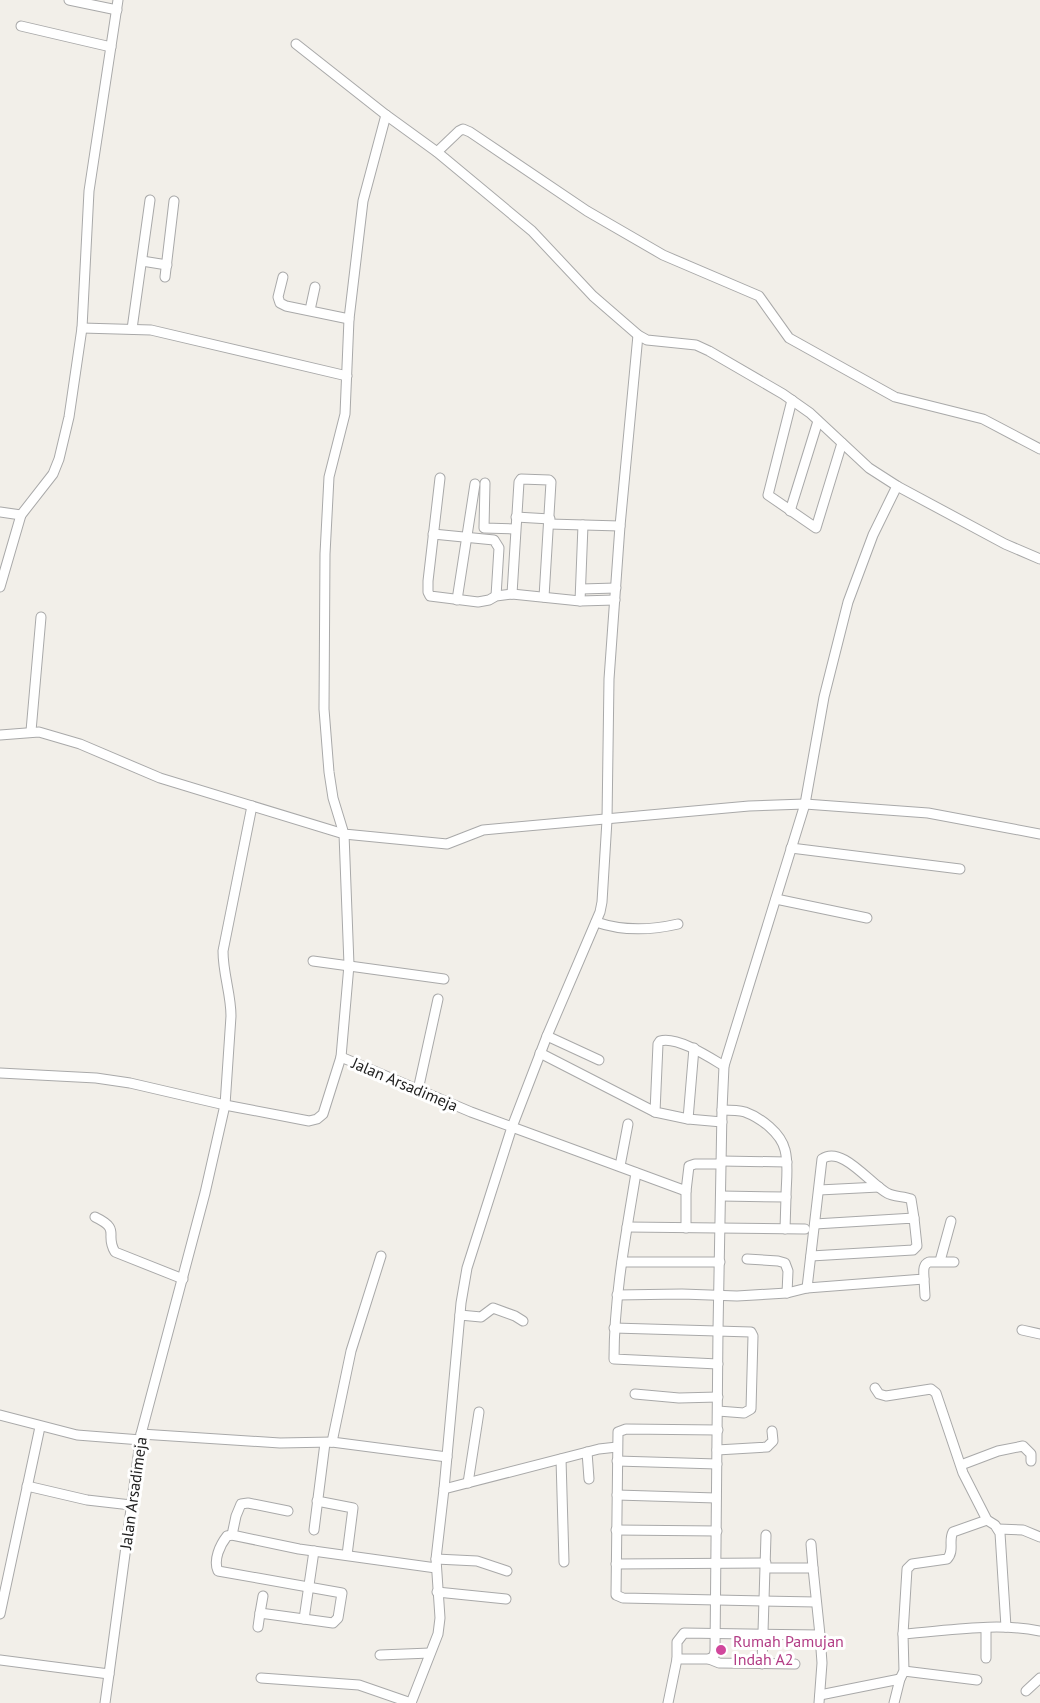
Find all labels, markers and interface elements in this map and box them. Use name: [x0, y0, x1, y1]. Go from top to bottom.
street label: Jalan Arsadimeja: [348, 1052, 461, 1115]
street label: Jalan Arsadimeja: [115, 1435, 151, 1552]
place label: Rumah Pamujan Indah A2: [733, 1631, 844, 1669]
marker: Rumah Pamujan Indah A2: [714, 1643, 728, 1657]

